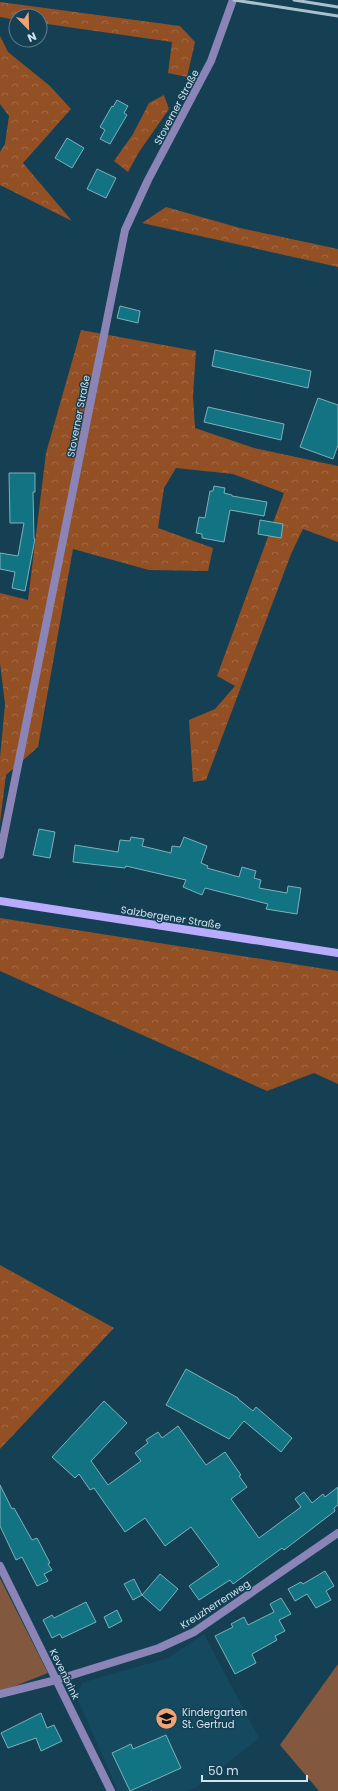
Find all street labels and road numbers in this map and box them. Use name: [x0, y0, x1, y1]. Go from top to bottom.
street label: Stoverner Straße: [150, 67, 203, 148]
street label: Stoverner Straße: [63, 374, 94, 458]
street label: Salzbergener Straße: [120, 902, 222, 933]
street label: Kreuzherrenweg: [177, 1576, 253, 1633]
street label: Kevenbrink: [46, 1646, 84, 1703]

